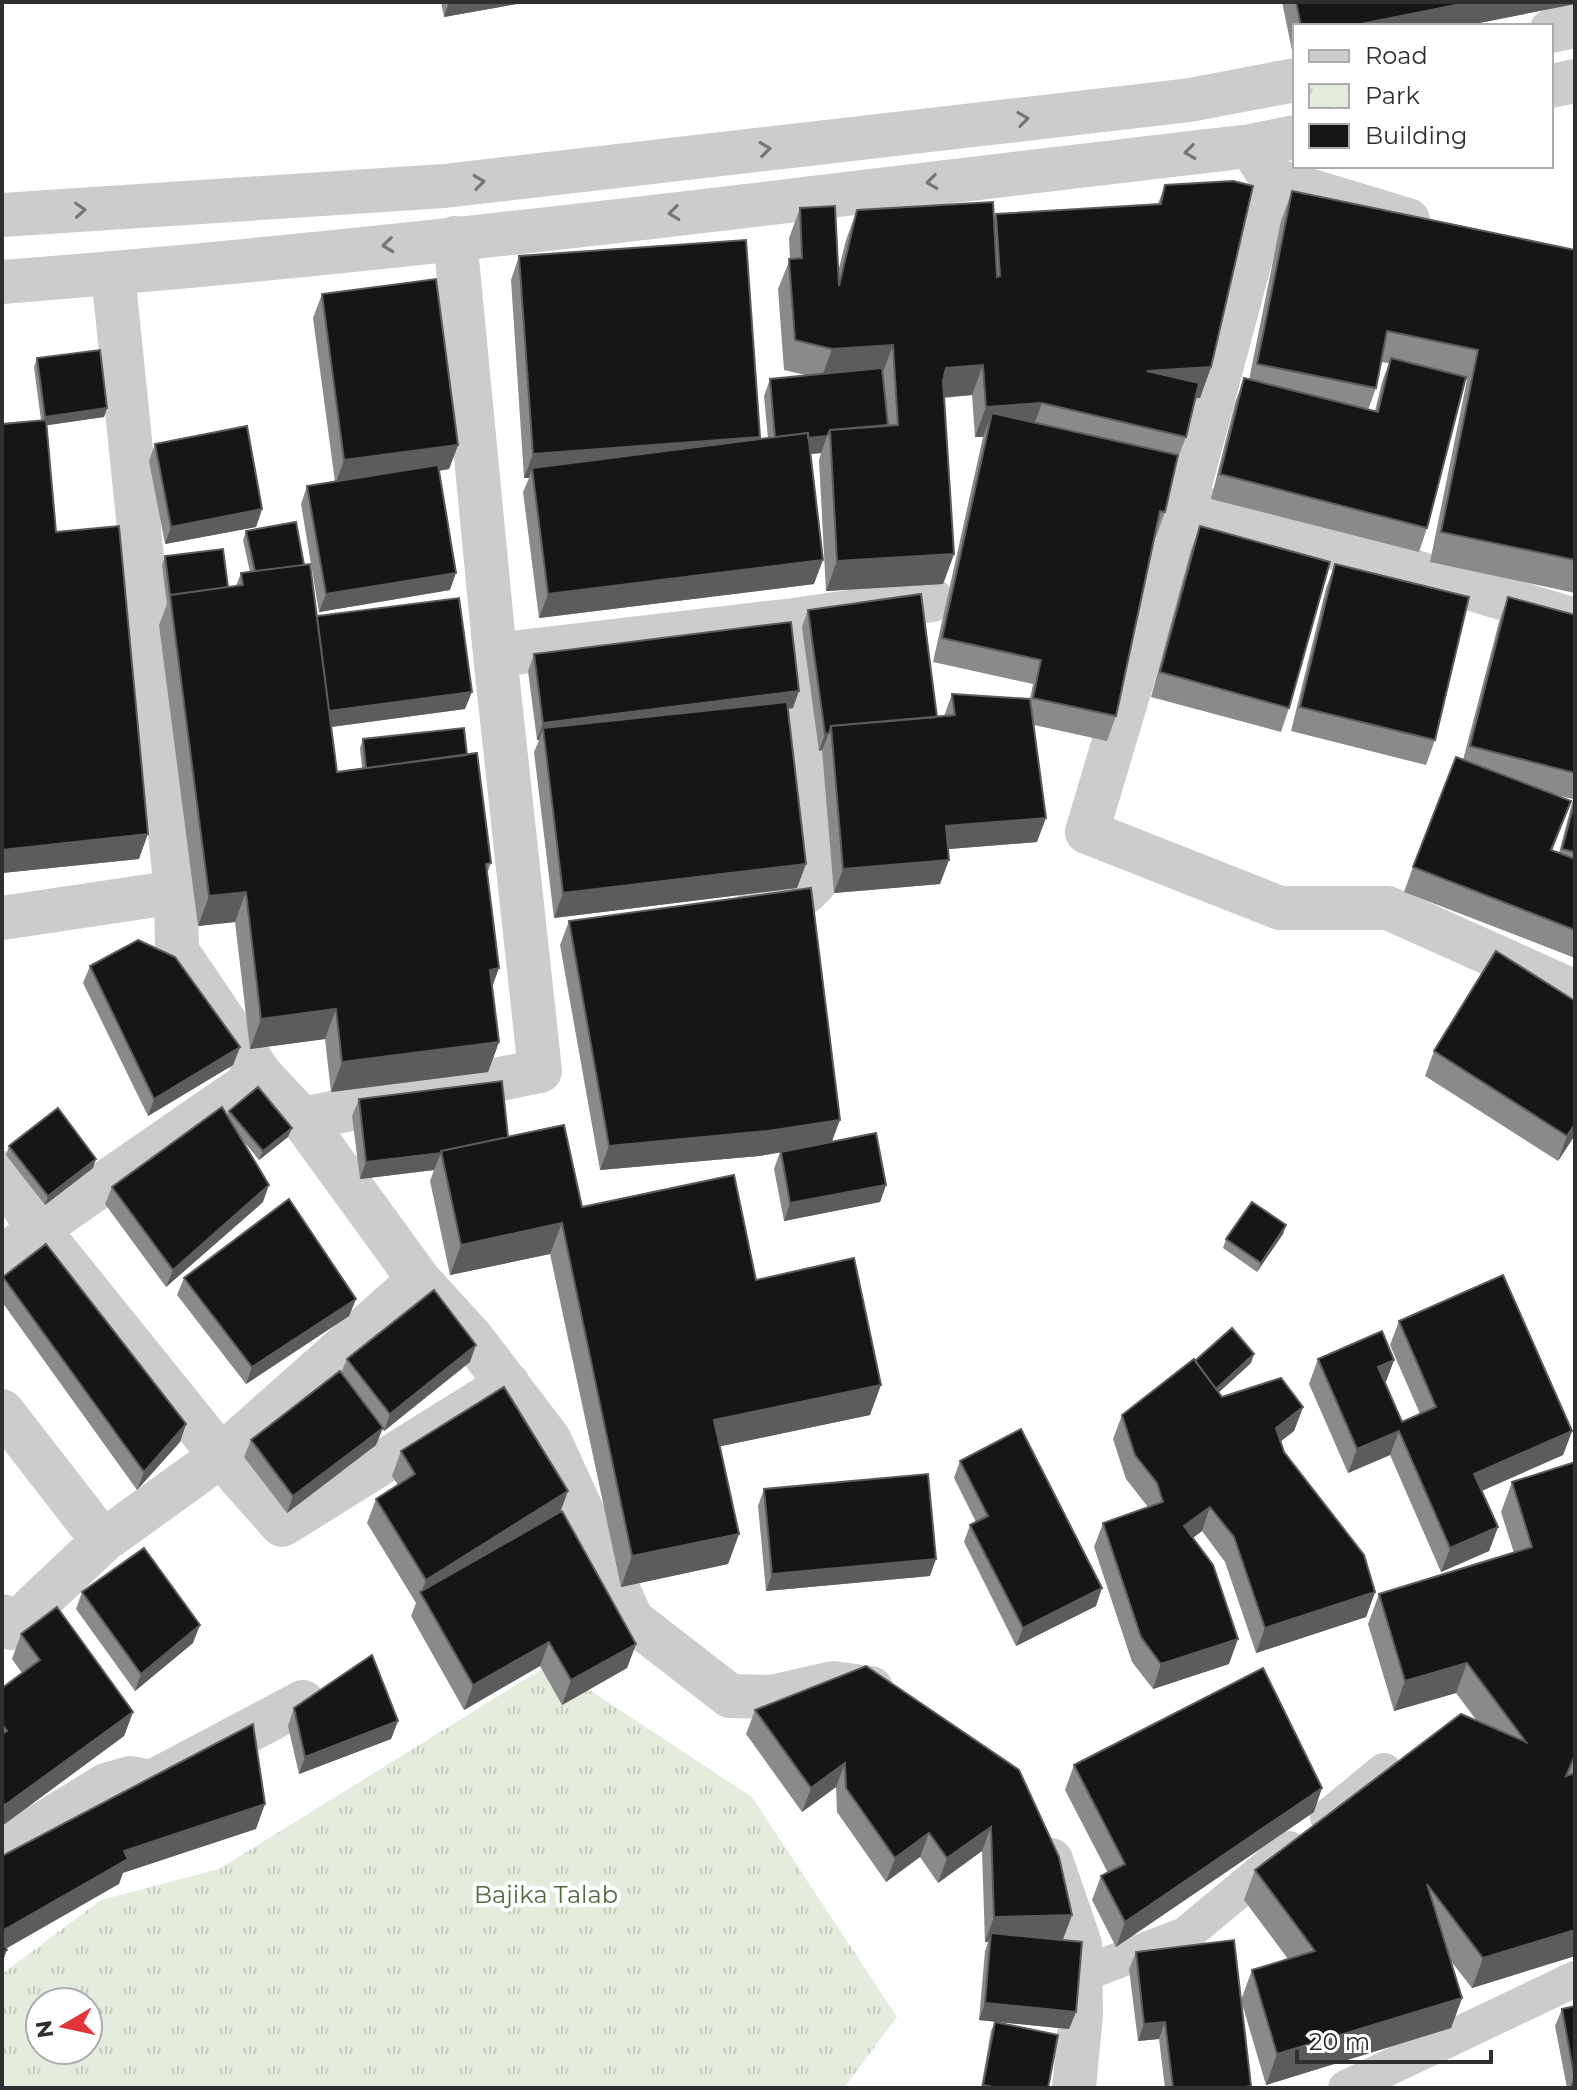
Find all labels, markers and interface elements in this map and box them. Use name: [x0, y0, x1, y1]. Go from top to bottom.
legend: [1293, 24, 1553, 168]
text: Road: [1365, 41, 1428, 70]
text: Park: [1365, 81, 1420, 110]
one-way arrow: [1017, 111, 1030, 128]
text: Building: [1365, 121, 1468, 150]
one-way arrow: [758, 141, 772, 158]
one-way arrow: [1183, 144, 1196, 161]
one-way arrow: [473, 173, 486, 190]
one-way arrow: [925, 174, 938, 191]
one-way arrow: [74, 202, 87, 219]
one-way arrow: [667, 204, 680, 221]
one-way arrow: [381, 236, 394, 253]
park label: Bajika Talab: [474, 1880, 618, 1909]
north arrow: [24, 1986, 104, 2066]
scale bar: [1297, 2014, 1491, 2064]
text: N: [30, 2018, 59, 2040]
text: 20 m: [1309, 2027, 1370, 2056]

